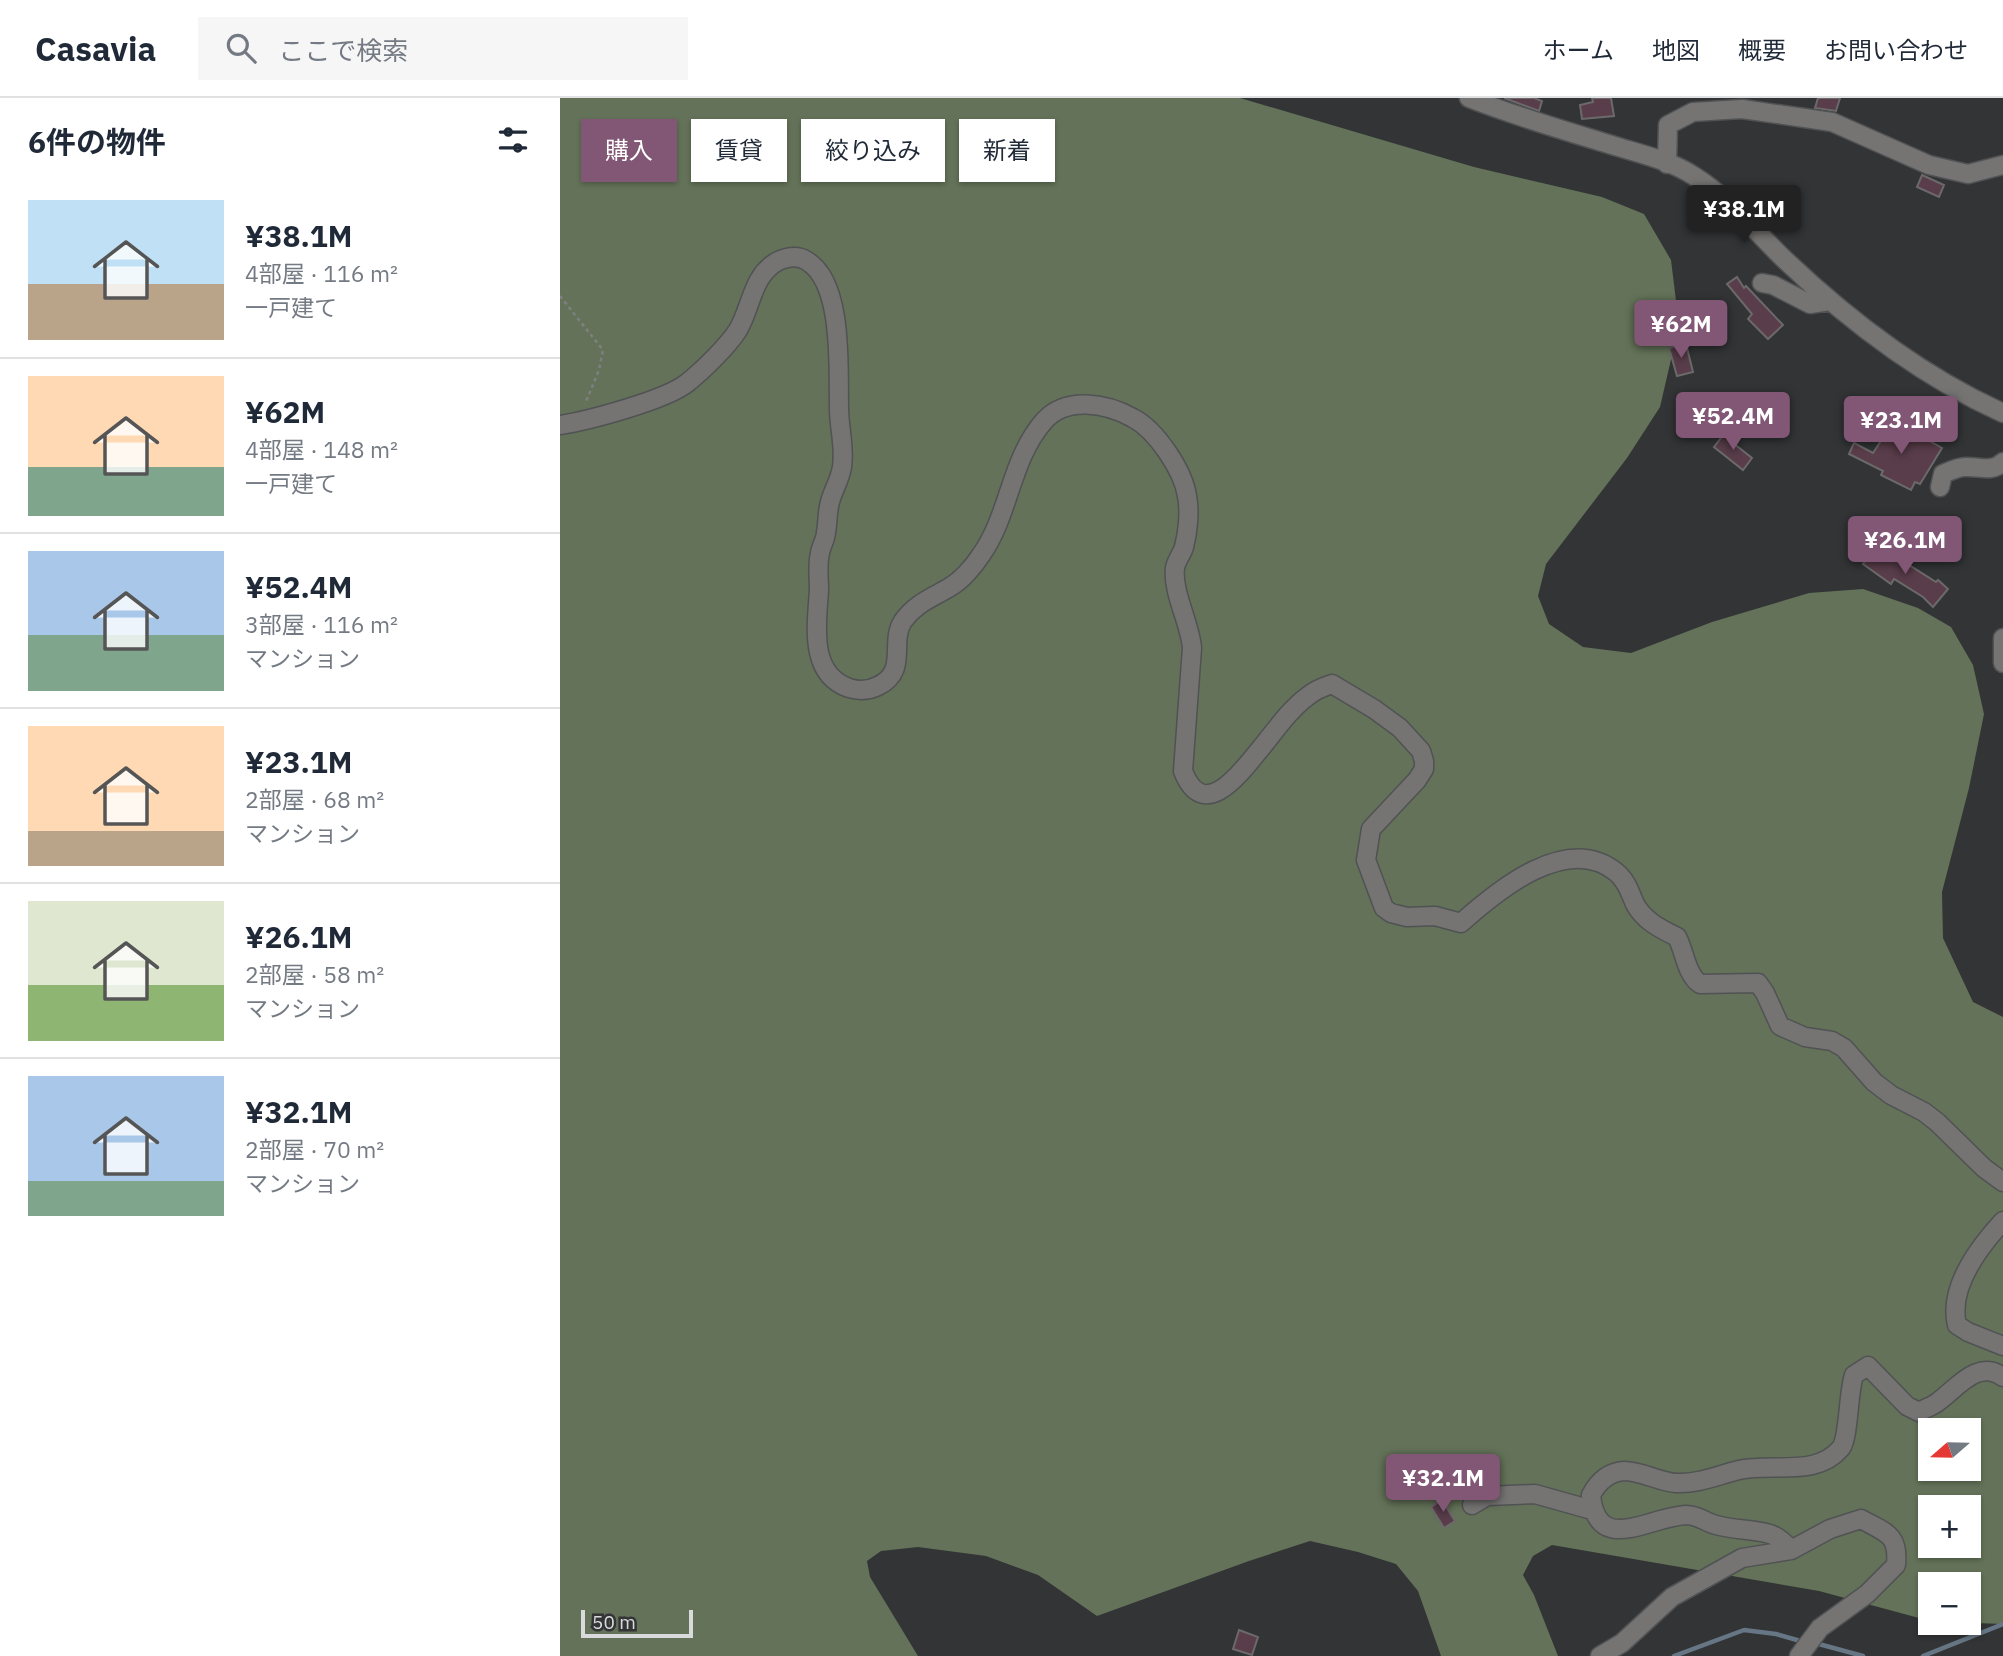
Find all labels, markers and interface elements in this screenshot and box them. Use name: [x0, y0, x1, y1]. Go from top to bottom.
search box: [198, 17, 688, 80]
text: Casavia: [35, 27, 156, 70]
icon: search: [222, 29, 260, 67]
text: ここで検索: [278, 33, 408, 67]
text: ホーム: [1543, 34, 1614, 66]
text: 地図: [1652, 34, 1700, 66]
text: 概要: [1738, 34, 1786, 66]
text: お問い合わせ: [1824, 34, 1968, 66]
chip: 購入: [581, 119, 677, 182]
chip: 賃貸: [691, 119, 787, 182]
chip: 絞り込み: [801, 119, 945, 182]
chip: 新着: [959, 119, 1055, 182]
icon: filters: [494, 121, 532, 159]
text: 6件の物件: [28, 122, 166, 161]
pin: ¥38.1M: [1687, 186, 1801, 245]
text: ¥38.1M: [1703, 193, 1785, 223]
text: ¥38.1M: [245, 216, 352, 255]
icon: home: [84, 228, 168, 312]
text: 4部屋 · 116 m²: [245, 258, 398, 288]
text: 一戸建て: [245, 292, 337, 322]
pin: ¥62M: [1640, 300, 1722, 360]
text: ¥62M: [1650, 308, 1712, 338]
text: ¥62M: [245, 392, 325, 431]
pin: ¥52.4M: [1676, 392, 1790, 452]
pin: ¥23.1M: [1844, 396, 1958, 456]
text: ¥52.4M: [1692, 400, 1774, 430]
icon: home: [84, 404, 168, 488]
text: ¥23.1M: [1860, 404, 1942, 434]
text: 4部屋 · 148 m²: [245, 434, 398, 464]
text: 一戸建て: [245, 468, 337, 498]
pin: ¥26.1M: [1848, 517, 1962, 576]
text: ¥26.1M: [1864, 524, 1946, 554]
text: ¥52.4M: [245, 567, 352, 606]
icon: home: [84, 579, 168, 663]
text: 3部屋 · 116 m²: [245, 609, 398, 639]
text: マンション: [245, 643, 360, 673]
text: ¥23.1M: [245, 742, 352, 781]
icon: home: [84, 754, 168, 838]
text: 2部屋 · 68 m²: [245, 784, 384, 814]
text: マンション: [245, 818, 360, 848]
text: ¥26.1M: [245, 917, 352, 956]
icon: home: [84, 929, 168, 1013]
text: 2部屋 · 58 m²: [245, 959, 384, 989]
text: マンション: [245, 993, 360, 1023]
text: ¥32.1M: [245, 1092, 352, 1131]
icon: home: [84, 1104, 168, 1188]
text: 2部屋 · 70 m²: [245, 1134, 384, 1164]
text: マンション: [245, 1168, 360, 1198]
north arrow: [1918, 1418, 1981, 1480]
map controls: [1918, 1418, 1981, 1635]
pin: ¥32.1M: [1386, 1454, 1500, 1514]
text: ¥32.1M: [1402, 1462, 1484, 1492]
button: +: [1918, 1495, 1981, 1558]
button: −: [1918, 1572, 1981, 1635]
scale bar: [581, 1607, 693, 1639]
text: 50 m: [592, 1610, 636, 1634]

